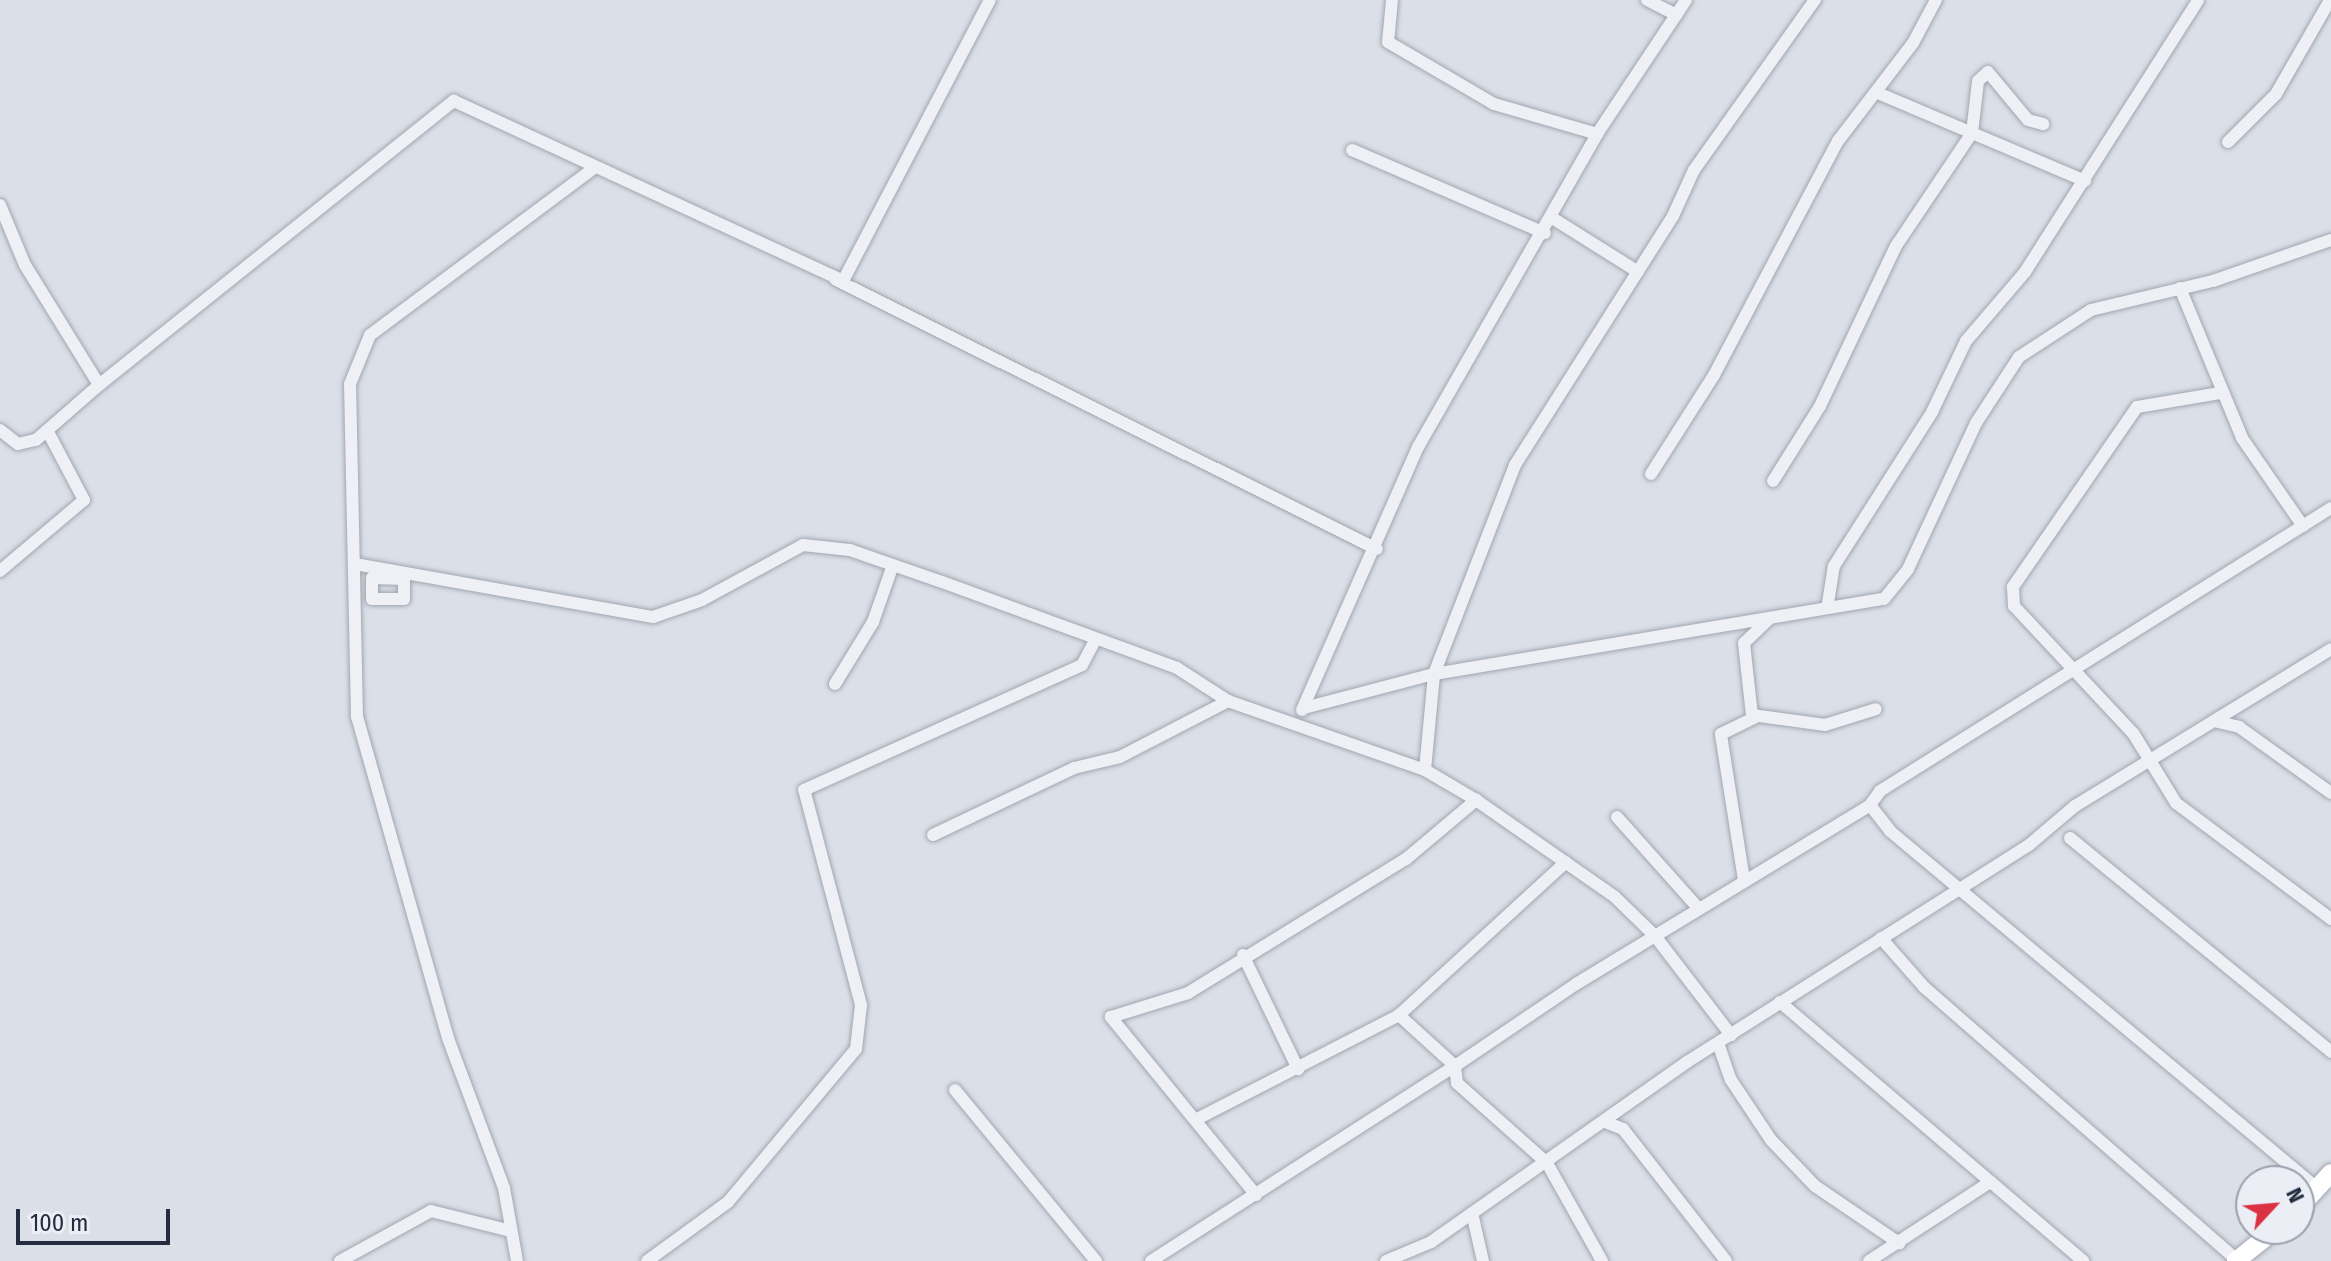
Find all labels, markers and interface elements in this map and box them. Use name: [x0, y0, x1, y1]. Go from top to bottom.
north arrow: [2235, 1165, 2315, 1245]
text: N: [2280, 1183, 2310, 1207]
scale bar: [20, 1193, 174, 1243]
text: 100 m: [30, 1209, 88, 1237]

